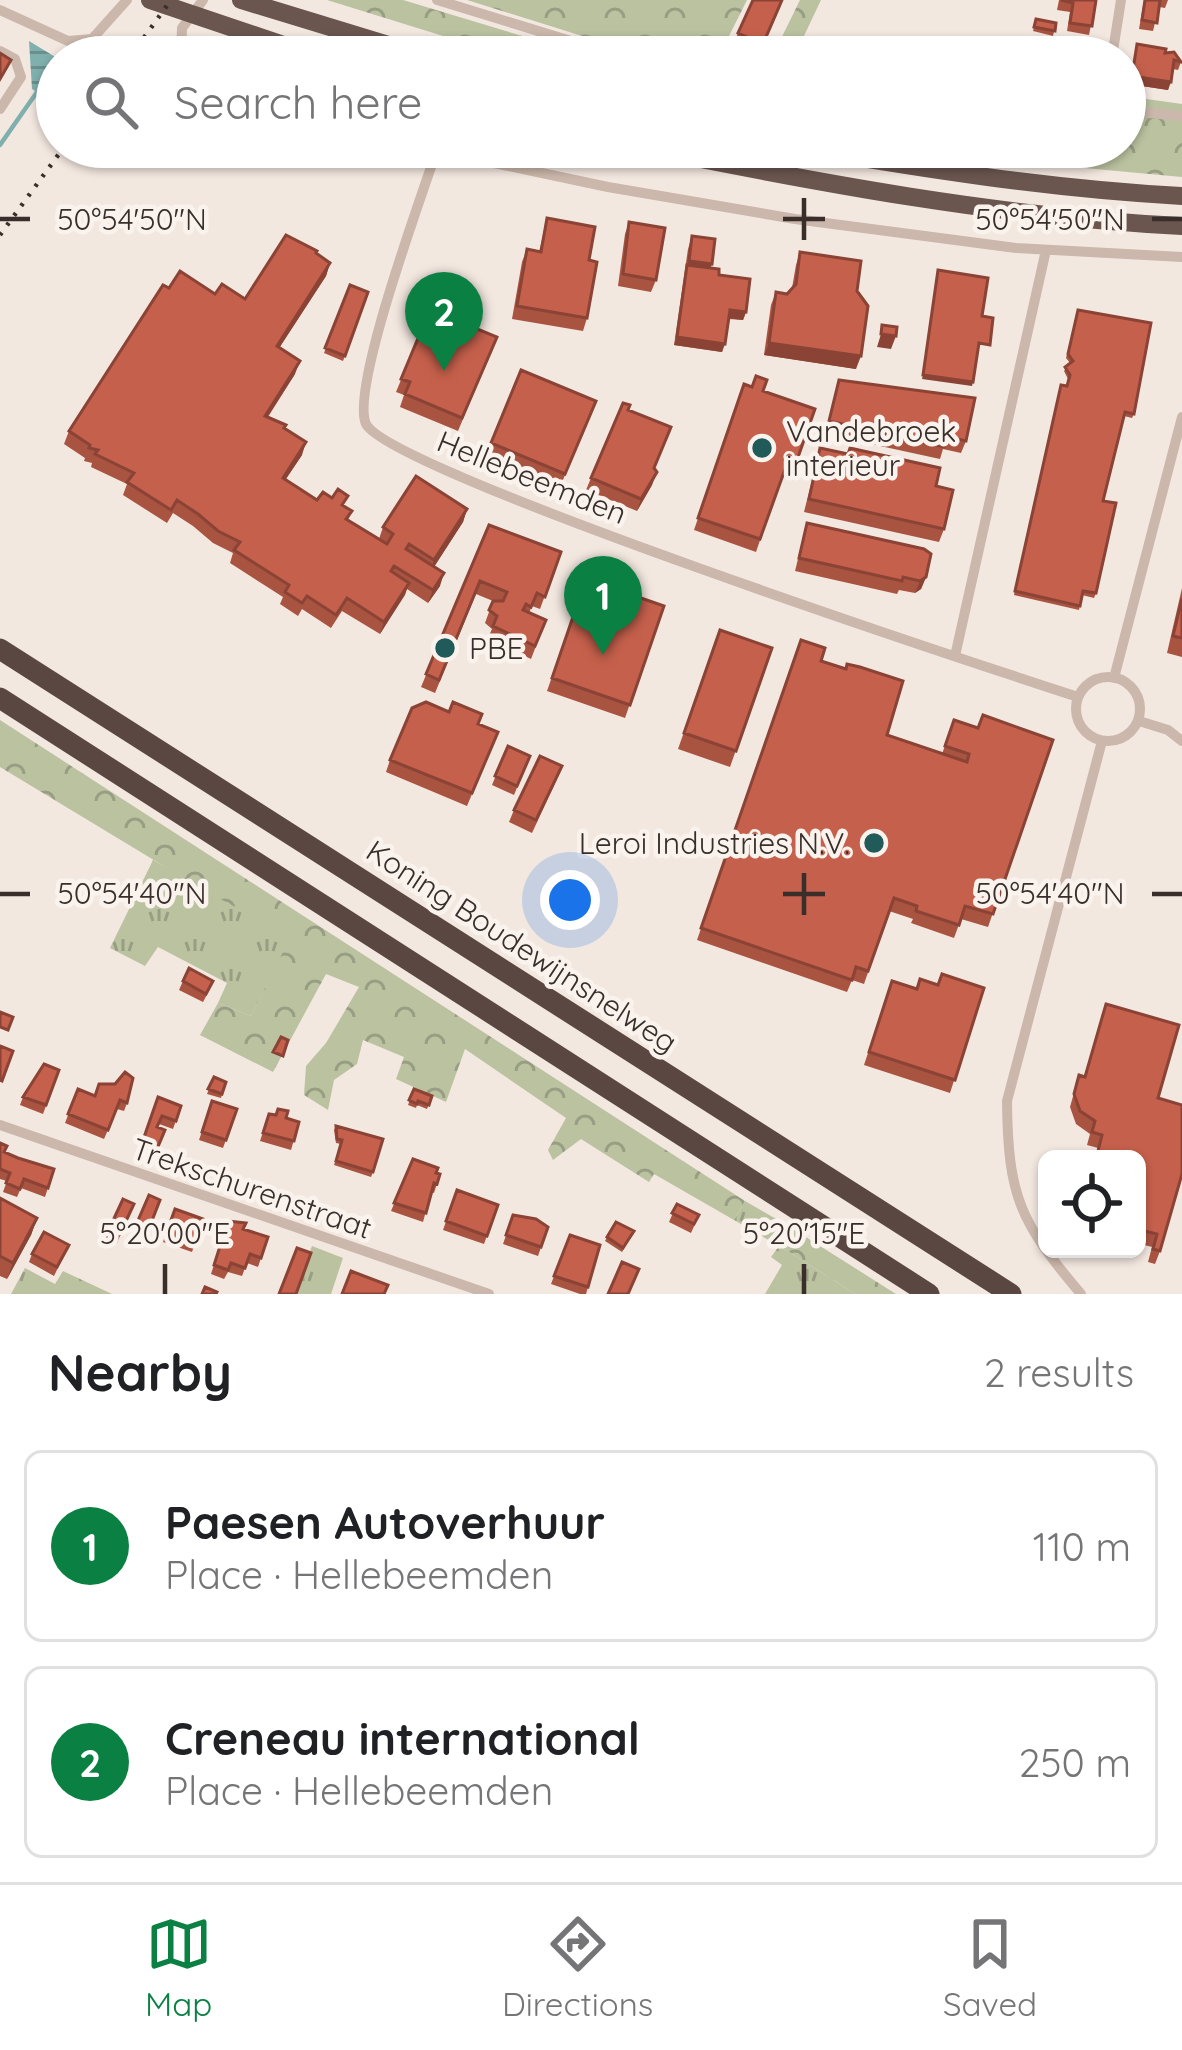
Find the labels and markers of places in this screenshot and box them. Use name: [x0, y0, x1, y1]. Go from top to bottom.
pin: 2: [405, 272, 483, 371]
place label: Vandebroek interieur: [786, 412, 956, 484]
marker: Vandebroek interieur: [749, 435, 775, 461]
pin: 1: [564, 556, 642, 655]
place label: PBE: [469, 629, 523, 667]
marker: PBE: [432, 635, 458, 661]
place label: Leroi Industries N.V.: [579, 824, 850, 862]
marker: Leroi Industries N.V.: [861, 830, 887, 856]

